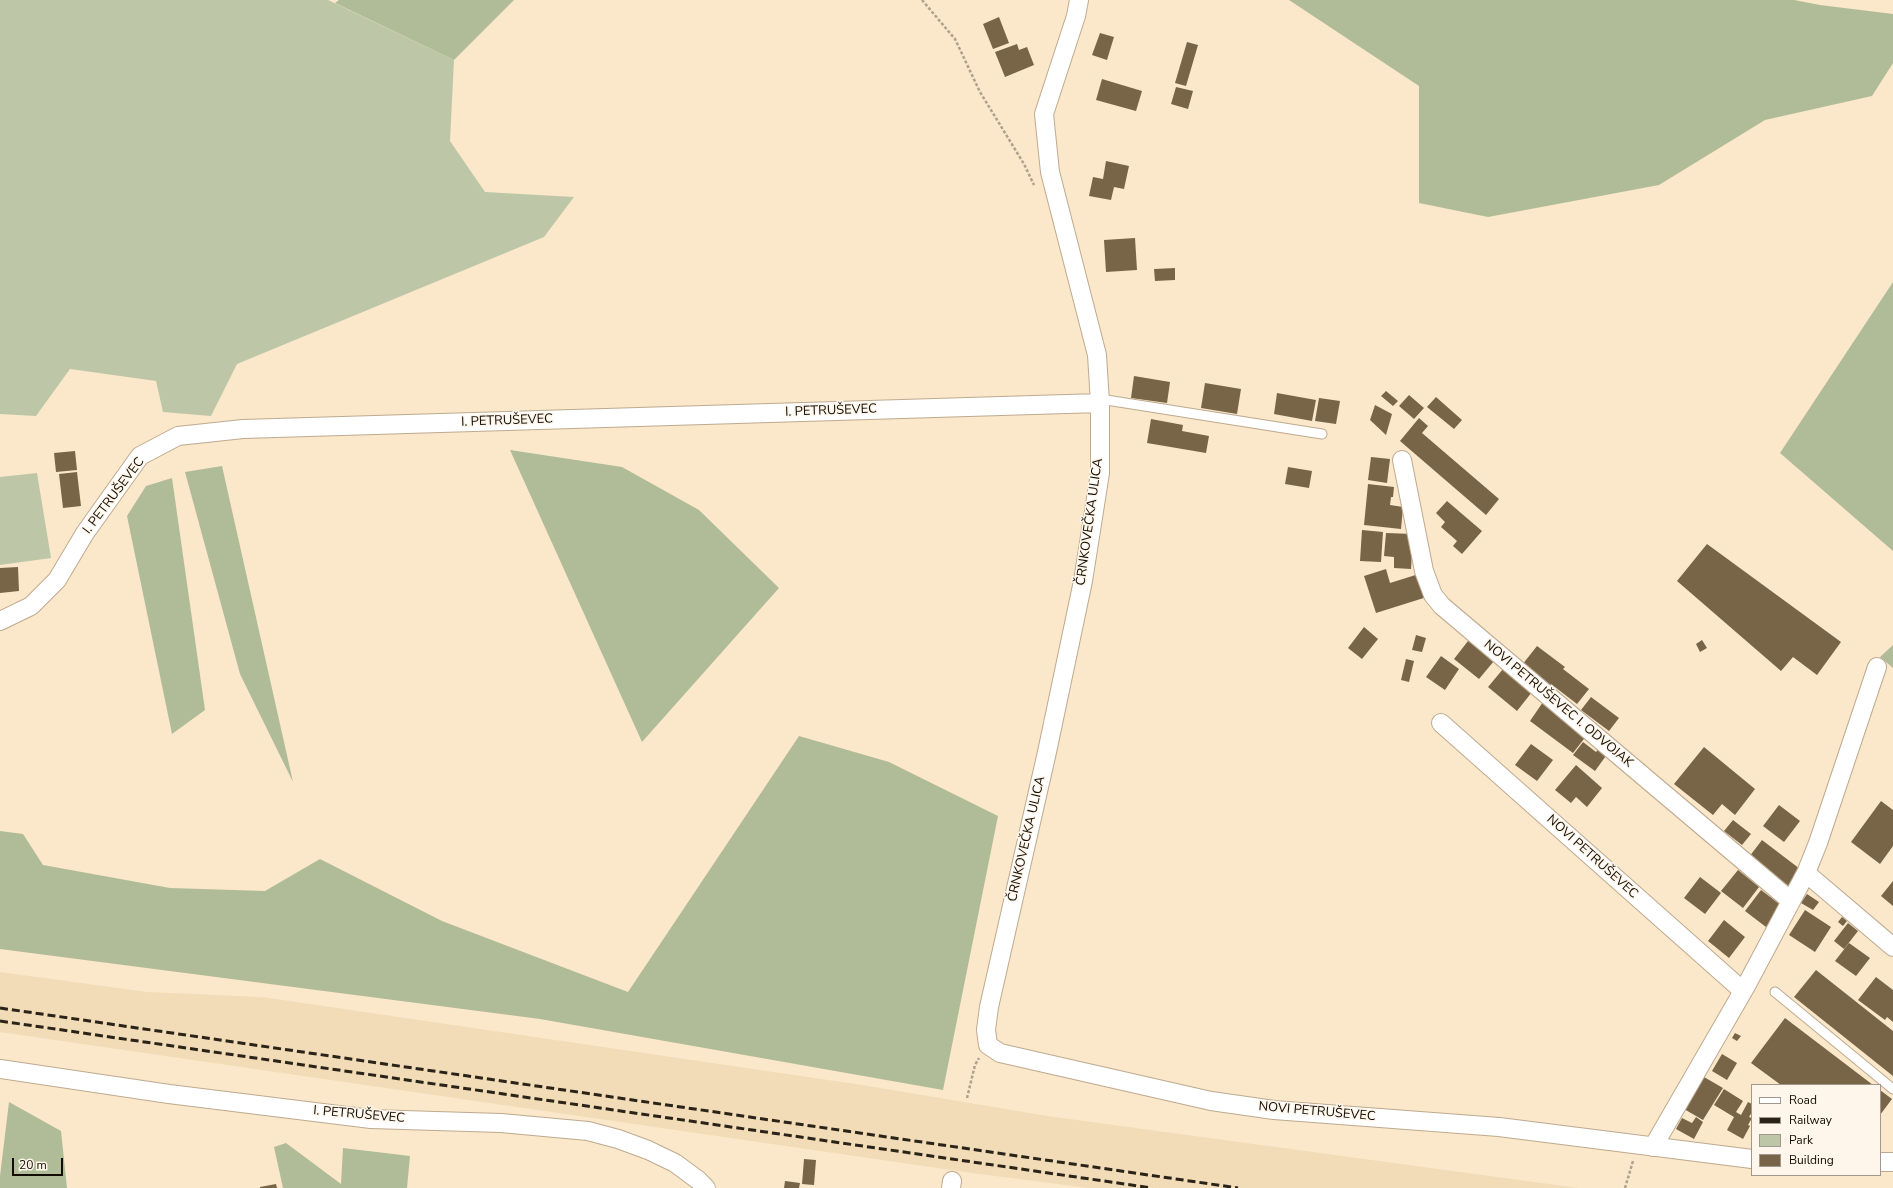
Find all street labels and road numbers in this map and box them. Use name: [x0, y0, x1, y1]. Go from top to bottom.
street label: I. PETRUŠEVEC: [785, 402, 877, 420]
street label: I. PETRUŠEVEC: [461, 412, 553, 430]
street label: I. PETRUŠEVEC: [80, 455, 148, 537]
street label: ČRNKOVEČKA ULICA: [1073, 457, 1107, 587]
street label: NOVI PETRUŠEVEC I. ODVOJAK: [1480, 637, 1636, 771]
street label: ČRNKOVEČKA ULICA: [1005, 775, 1049, 903]
street label: NOVI PETRUŠEVEC: [1543, 812, 1641, 902]
street label: NOVI PETRUŠEVEC: [1258, 1099, 1376, 1125]
street label: I. PETRUŠEVEC: [312, 1103, 406, 1127]

